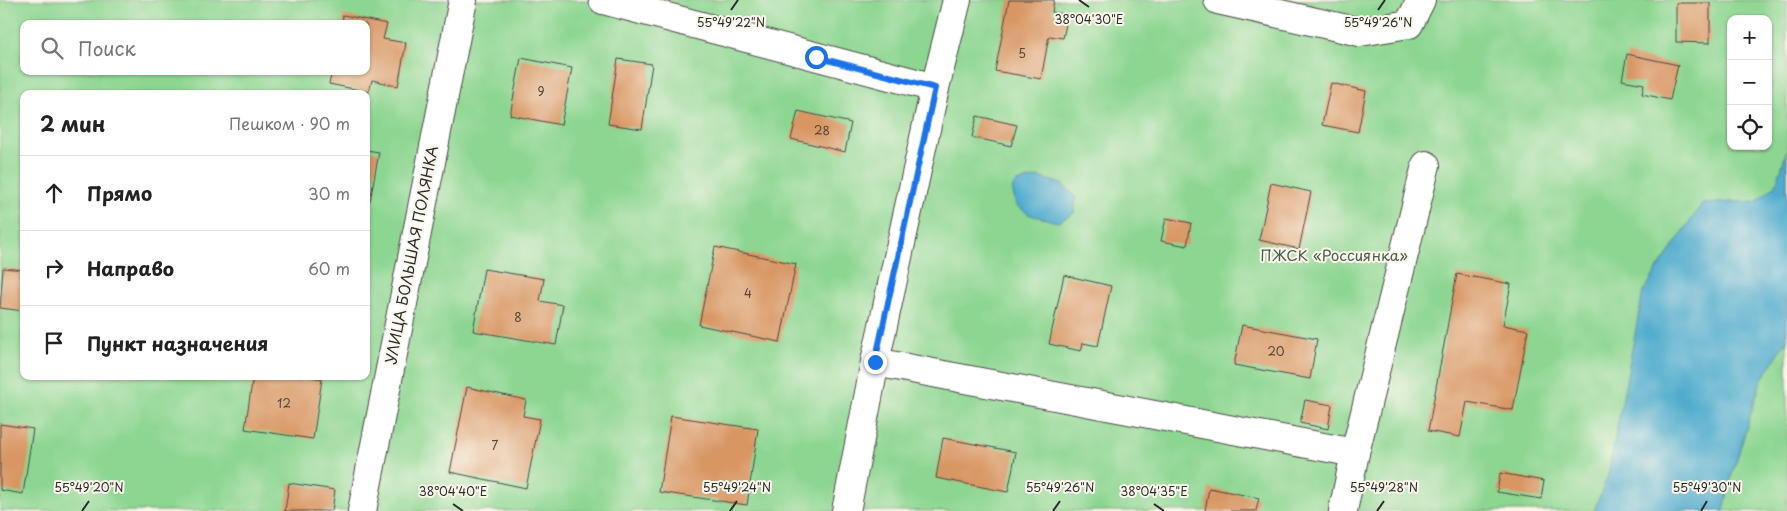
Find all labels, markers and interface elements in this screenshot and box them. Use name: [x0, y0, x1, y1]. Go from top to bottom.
text: 38°04'30"E: [1055, 10, 1123, 28]
text: 55°49'22"N: [697, 13, 765, 31]
text: 55°49'26"N: [1344, 13, 1412, 31]
map controls: [1727, 15, 1772, 150]
button: +: [1727, 15, 1772, 60]
search box: [20, 20, 370, 75]
icon: search: [38, 34, 66, 62]
text: Поиск: [78, 34, 136, 62]
house number: 5: [1018, 44, 1026, 62]
route start: [805, 46, 828, 69]
button: −: [1727, 60, 1772, 105]
house number: 9: [537, 82, 545, 100]
button: locate: [1727, 105, 1772, 150]
text: 2 мин: [40, 107, 105, 139]
text: Пешком · 90 m: [229, 111, 350, 135]
house number: 28: [814, 121, 830, 139]
street label: УЛИЦА БОЛЬШАЯ ПОЛЯНКА: [378, 144, 443, 366]
icon: ahead: [40, 179, 68, 207]
text: Прямо: [87, 179, 152, 207]
text: 30 m: [308, 181, 350, 205]
park label: ПЖСК «Россиянка»: [1260, 243, 1408, 266]
icon: right: [40, 254, 68, 282]
text: Направо: [87, 254, 174, 282]
text: 60 m: [308, 256, 350, 280]
house number: 4: [744, 284, 752, 302]
house number: 8: [514, 308, 522, 326]
icon: arrive: [40, 329, 68, 357]
text: Пункт назначения: [87, 329, 268, 357]
house number: 20: [1267, 342, 1285, 360]
route end: [864, 351, 887, 374]
house number: 12: [277, 394, 291, 412]
house number: 7: [492, 436, 499, 454]
text: 55°49'20"N: [54, 478, 124, 496]
text: 55°49'24"N: [703, 478, 771, 496]
text: 55°49'26"N: [1026, 478, 1094, 496]
text: 55°49'28"N: [1350, 478, 1418, 496]
text: 55°49'30"N: [1673, 478, 1741, 496]
text: 38°04'40"E: [419, 482, 487, 500]
text: 38°04'35"E: [1120, 482, 1188, 500]

